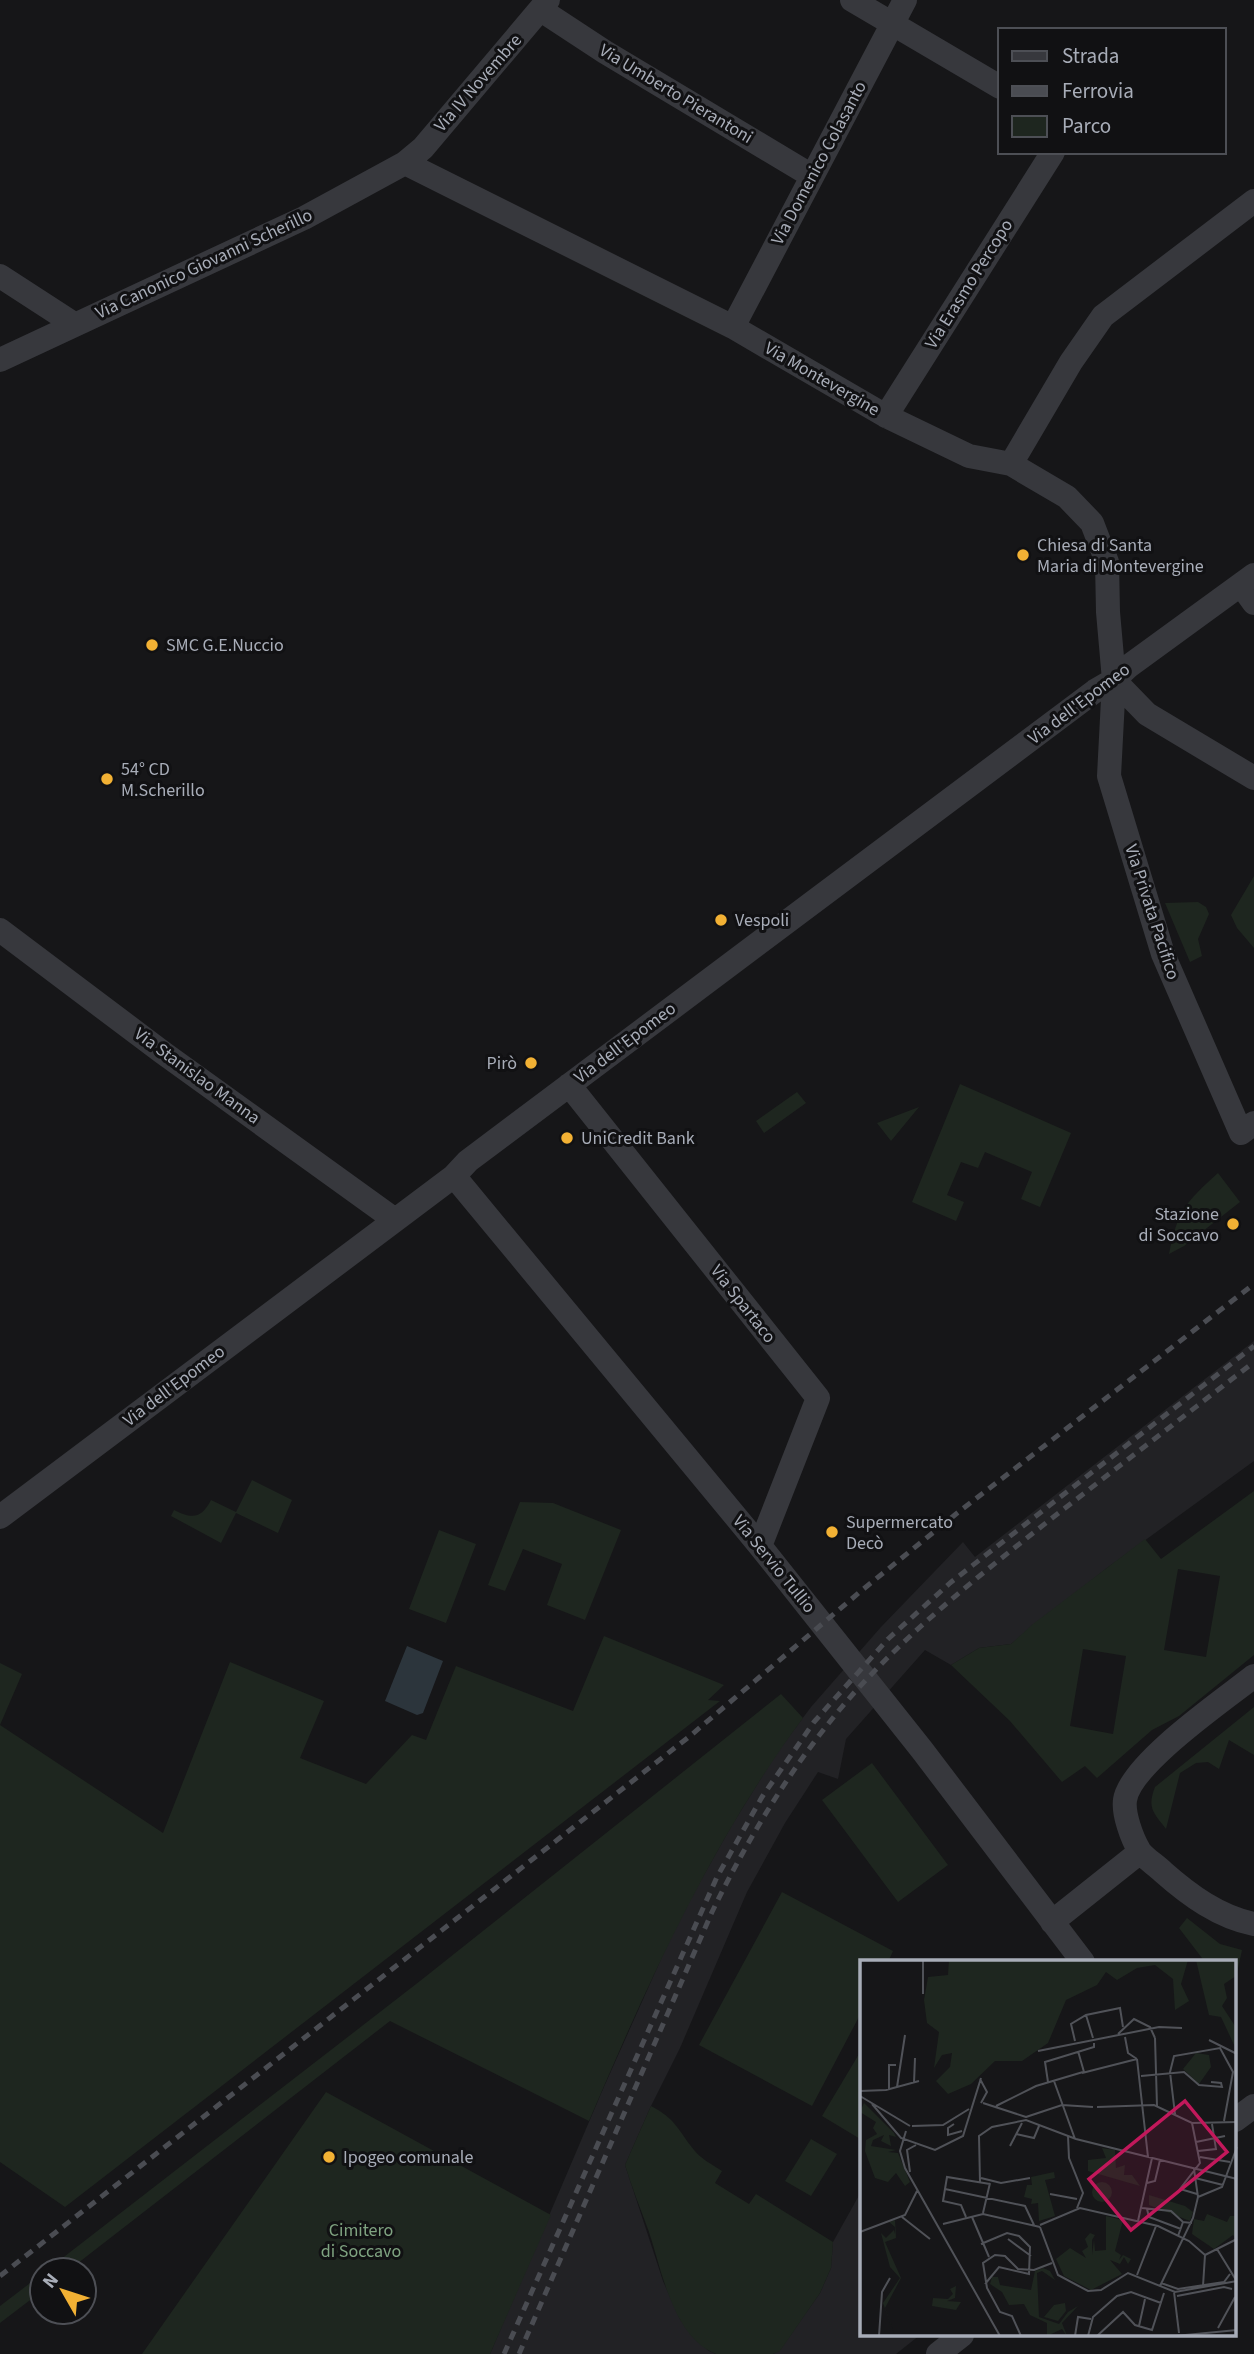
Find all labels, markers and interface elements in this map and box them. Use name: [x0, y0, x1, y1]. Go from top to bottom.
legend: [998, 28, 1226, 154]
street label: Via IV Novembre: [428, 29, 528, 137]
street label: Via Umberto Pierantoni: [594, 38, 758, 150]
text: Strada: [1062, 41, 1119, 71]
text: Ferrovia: [1062, 76, 1134, 106]
street label: Via Domenico Colasanto: [765, 77, 873, 249]
text: Parco: [1062, 111, 1111, 141]
street label: Via Canonico Giovanni Scherillo: [91, 203, 317, 325]
street label: Via Erasmo Percopo: [919, 214, 1019, 354]
street label: Via Montevergine: [760, 336, 884, 422]
place label: Chiesa di Santa Maria di Montevergine: [1037, 533, 1204, 579]
marker: Chiesa di Santa Maria di Montevergine: [1015, 547, 1031, 563]
place label: SMC G.E.Nuccio: [166, 633, 284, 658]
marker: SMC G.E.Nuccio: [144, 637, 160, 653]
street label: Via dell'Epomeo: [1023, 657, 1135, 751]
place label: 54° CD M.Scherillo: [121, 757, 205, 803]
marker: 54° CD M.Scherillo: [99, 771, 115, 787]
street label: Via Privata Pacifico: [1118, 841, 1186, 983]
place label: Vespoli: [735, 908, 789, 933]
marker: Vespoli: [713, 912, 729, 928]
street label: Via dell'Epomeo: [569, 996, 681, 1090]
street label: Via Stanislao Manna: [129, 1022, 265, 1130]
place label: Pirò: [487, 1051, 517, 1076]
marker: Pirò: [523, 1055, 539, 1071]
place label: UniCredit Bank: [581, 1126, 695, 1151]
marker: UniCredit Bank: [559, 1130, 575, 1146]
place label: Stazione di Soccavo: [1139, 1202, 1219, 1248]
marker: Stazione di Soccavo: [1225, 1216, 1241, 1232]
street label: Via Spartaco: [704, 1260, 782, 1348]
street label: Via dell'Epomeo: [118, 1339, 230, 1433]
street label: Via Servio Tullio: [727, 1510, 821, 1618]
place label: Supermercato Decò: [846, 1510, 953, 1556]
marker: Supermercato Decò: [824, 1524, 840, 1540]
inset map: [860, 1960, 1236, 2336]
place label: Ipogeo comunale: [343, 2145, 473, 2170]
marker: Ipogeo comunale: [321, 2149, 337, 2165]
park label: Cimitero di Soccavo: [321, 2218, 401, 2264]
north arrow: [28, 2256, 98, 2326]
text: N: [36, 2268, 65, 2295]

